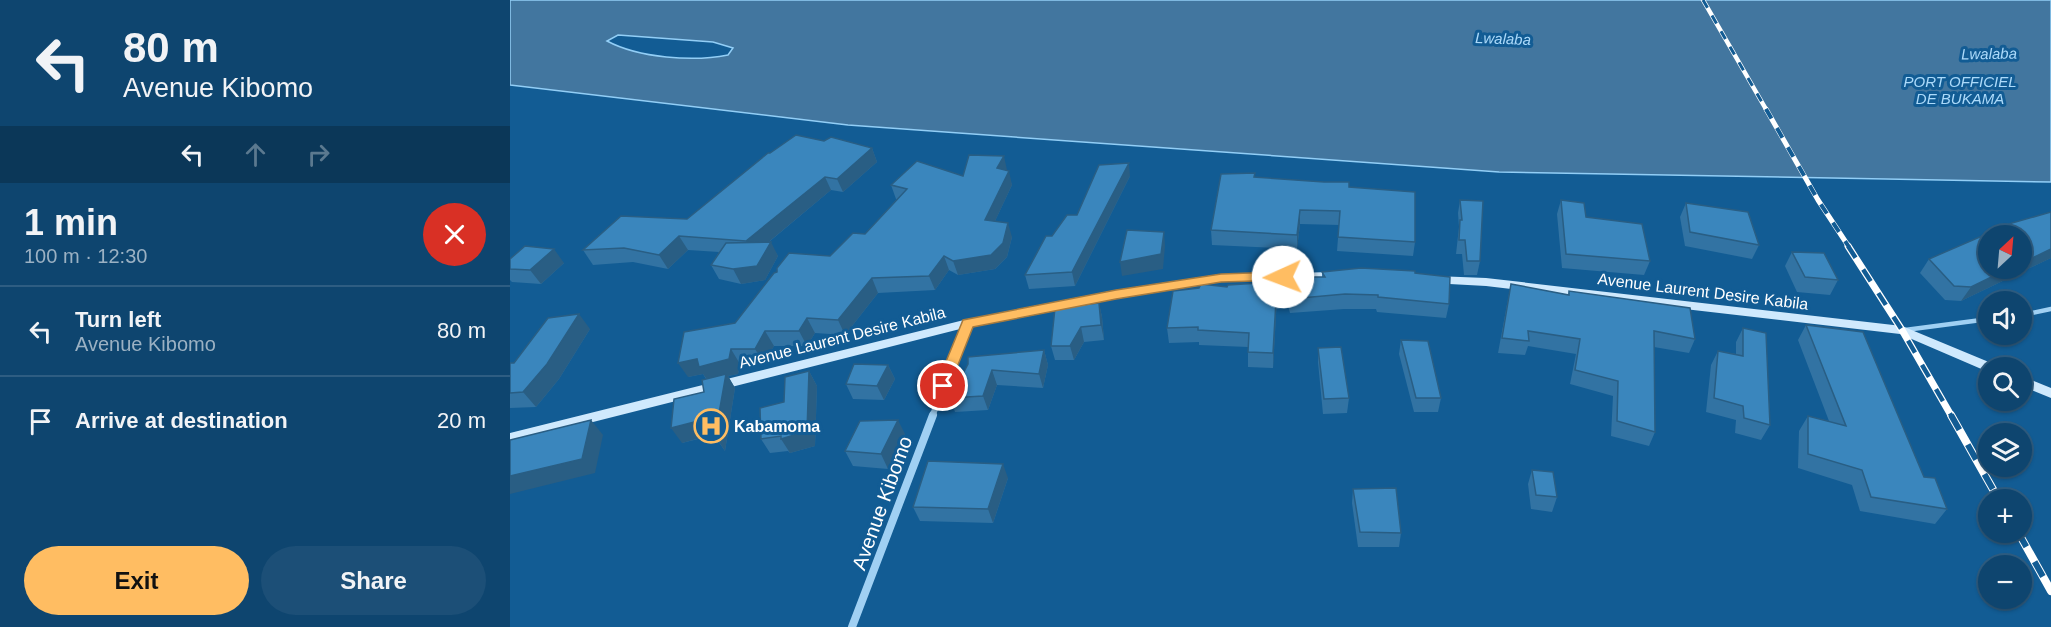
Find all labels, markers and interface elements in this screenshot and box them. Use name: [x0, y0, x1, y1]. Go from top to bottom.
icon: left: [24, 24, 102, 102]
text: 80 m: [123, 24, 219, 71]
water label: Lwalaba: [1475, 29, 1531, 48]
water label: Lwalaba: [1961, 45, 2017, 62]
text: Avenue Kibomo: [123, 73, 313, 103]
water label: PORT OFFICIEL DE BUKAMA: [1903, 73, 2017, 107]
icon: left: [176, 138, 209, 171]
icon: ahead: [239, 138, 272, 171]
icon: right: [302, 138, 335, 171]
text: 1 min: [24, 202, 118, 243]
button: close: [423, 203, 486, 266]
north arrow: [1978, 225, 2032, 279]
map controls: [1978, 225, 2032, 609]
text: 100 m · 12:30: [24, 245, 147, 267]
position arrow: [1251, 245, 1315, 309]
street label: Avenue Laurent Desire Kabila: [1597, 270, 1809, 313]
button: sound: [1978, 291, 2032, 345]
street label: Avenue Laurent Desire Kabila: [737, 304, 947, 371]
text: Turn left: [75, 307, 161, 332]
icon: left: [24, 315, 57, 348]
text: 80 m: [437, 318, 486, 343]
text: Avenue Kibomo: [75, 333, 216, 355]
button: search: [1978, 357, 2032, 411]
pin: [917, 360, 968, 411]
icon: arrive: [926, 369, 959, 402]
icon: arrive: [24, 405, 57, 438]
text: Arrive at destination: [75, 408, 288, 433]
text: 20 m: [437, 408, 486, 433]
hospital icon: Kabamoma: [693, 408, 729, 444]
place label: Kabamoma: [734, 418, 820, 435]
button: layers: [1978, 423, 2032, 477]
street label: Avenue Kibomo: [848, 433, 916, 573]
button: +: [1978, 489, 2032, 543]
button: Exit: [24, 546, 249, 615]
button: Share: [261, 546, 486, 615]
button: −: [1978, 555, 2032, 609]

